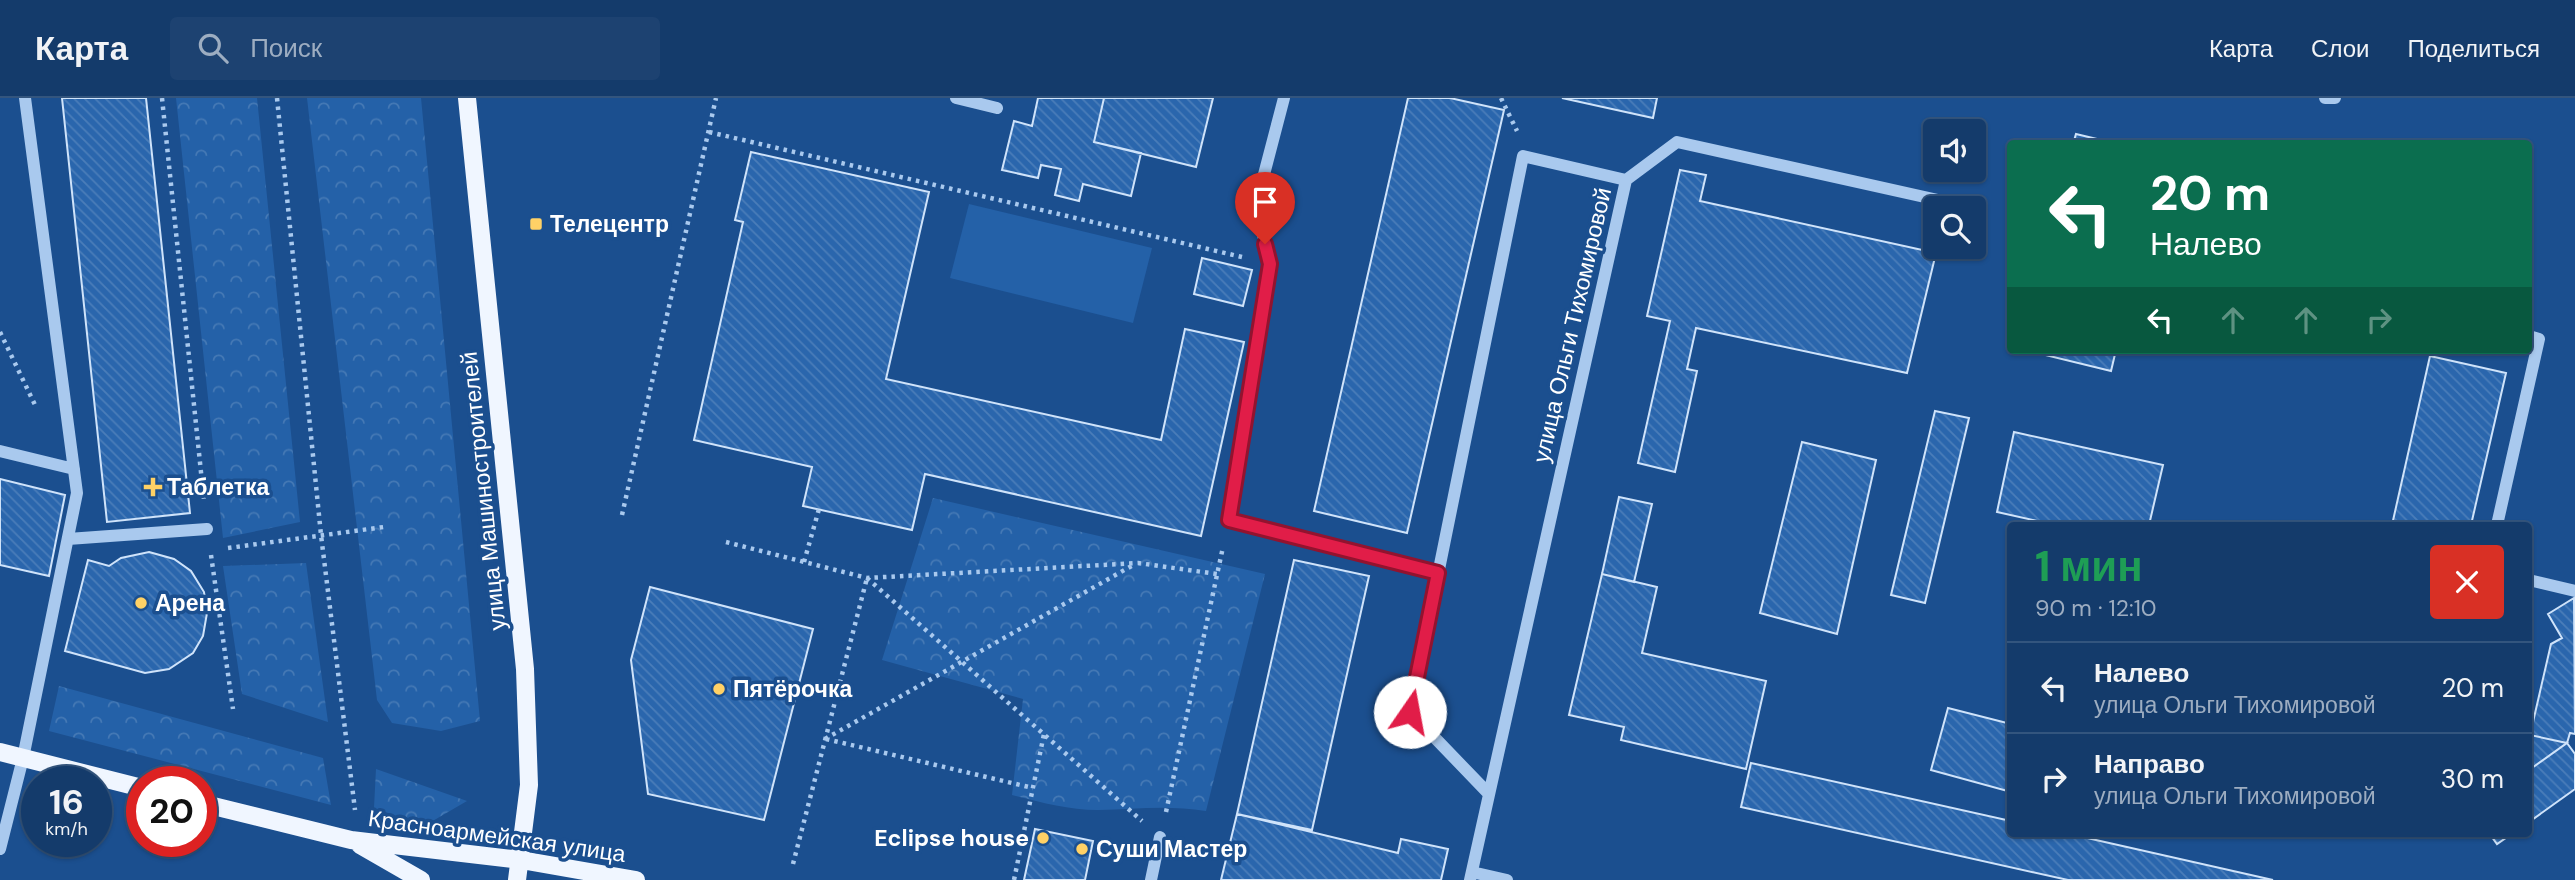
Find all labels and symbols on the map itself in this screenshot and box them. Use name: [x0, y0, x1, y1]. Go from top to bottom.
pin: [1235, 172, 1295, 244]
street label: улица Ольги Тихомировой: [1526, 184, 1618, 466]
place label: Телецентр: [550, 209, 669, 239]
marker: Телецентр: [528, 216, 544, 232]
street label: улица Машиностроителей: [453, 350, 513, 632]
place label: Таблетка: [167, 472, 269, 502]
marker: Таблетка: [145, 479, 161, 495]
place label: Арена: [155, 588, 225, 618]
marker: Арена: [133, 595, 149, 611]
place label: Пятёрочка: [733, 674, 852, 704]
position arrow: [1373, 675, 1447, 749]
marker: Пятёрочка: [711, 681, 727, 697]
speed limit sign: 20: [126, 766, 217, 857]
street label: Красноармейская улица: [366, 803, 628, 869]
place label: Eclipse house: [874, 823, 1029, 853]
marker: Eclipse house: [1035, 830, 1051, 846]
place label: Суши Мастер: [1096, 834, 1247, 864]
marker: Суши Мастер: [1074, 841, 1090, 857]

